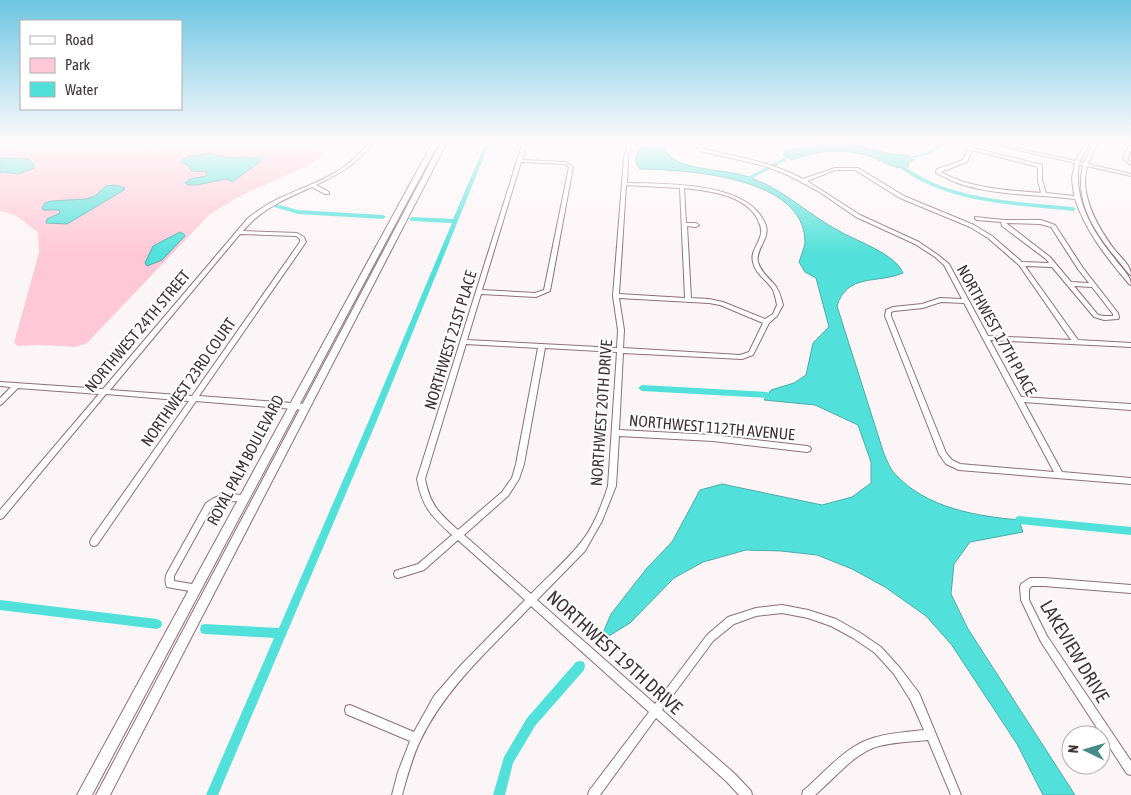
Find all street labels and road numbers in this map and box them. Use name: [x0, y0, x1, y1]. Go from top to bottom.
street label: NORTHWEST 17TH PLACE: [954, 261, 1041, 399]
street label: NORTHWEST 24TH STREET: [81, 266, 193, 396]
street label: NORTHWEST 21ST PLACE: [420, 268, 480, 412]
street label: NORTHWEST 23RD COURT: [137, 314, 239, 450]
street label: NORTHWEST 20TH DRIVE: [587, 339, 615, 487]
street label: ROYAL PALM BOULEVARD: [203, 392, 287, 528]
street label: NORTHWEST 112TH AVENUE: [628, 411, 796, 443]
street label: NORTHWEST 19TH DRIVE: [543, 586, 687, 718]
street label: LAKEVIEW DRIVE: [1036, 596, 1114, 706]

